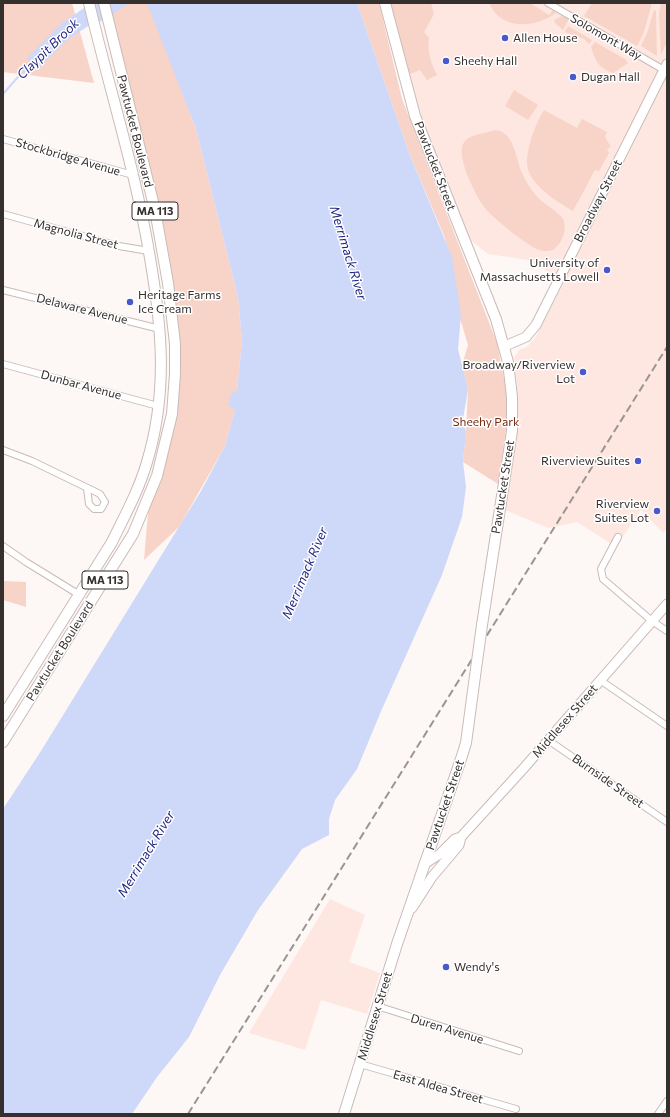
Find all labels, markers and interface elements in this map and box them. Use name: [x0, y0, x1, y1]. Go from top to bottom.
street label: Solomont Way: [568, 11, 644, 63]
water label: Claypit Brook: [14, 16, 82, 82]
place label: Allen House: [513, 31, 578, 45]
marker: Allen House: [500, 33, 510, 43]
place label: Sheehy Hall: [454, 54, 517, 68]
marker: Sheehy Hall: [441, 56, 451, 66]
place label: Dugan Hall: [581, 70, 640, 84]
marker: Dugan Hall: [568, 72, 578, 82]
street label: Pawtucket Boulevard: [114, 73, 156, 189]
street label: Pawtucket Street: [411, 119, 459, 213]
street label: Stockbridge Avenue: [14, 135, 122, 179]
street label: Broadway Street: [571, 157, 625, 245]
road number: MA 113: [132, 202, 178, 220]
water label: Merrimack River: [326, 204, 370, 302]
street label: Magnolia Street: [32, 216, 120, 252]
place label: University of Massachusetts Lowell: [480, 256, 599, 284]
marker: University of Massachusetts Lowell: [602, 265, 612, 275]
place label: Heritage Farms Ice Cream: [138, 288, 221, 316]
street label: Delaware Avenue: [35, 291, 129, 327]
marker: Heritage Farms Ice Cream: [125, 297, 135, 307]
place label: Broadway/Riverview Lot: [463, 358, 575, 386]
street label: Dunbar Avenue: [39, 367, 123, 403]
marker: Broadway/Riverview Lot: [578, 367, 588, 377]
park label: Sheehy Park: [453, 415, 519, 429]
street label: Pawtucket Street: [489, 439, 517, 535]
place label: Riverview Suites: [541, 454, 630, 468]
marker: Riverview Suites: [633, 456, 643, 466]
place label: Riverview Suites Lot: [594, 497, 649, 525]
marker: Riverview Suites Lot: [652, 506, 662, 516]
water label: Merrimack River: [279, 525, 331, 621]
road number: MA 113: [82, 571, 128, 589]
street label: Pawtucket Boulevard: [23, 598, 97, 704]
street label: Middlesex Street: [529, 681, 601, 761]
street label: Burnside Street: [569, 751, 647, 811]
street label: Pawtucket Street: [423, 758, 467, 852]
water label: Merrimack River: [114, 808, 178, 900]
place label: Wendy's: [454, 960, 500, 974]
marker: Wendy's: [441, 962, 451, 972]
street label: Middlesex Street: [355, 970, 395, 1062]
street label: Duren Avenue: [409, 1011, 485, 1047]
street label: East Aldea Street: [391, 1067, 485, 1107]

